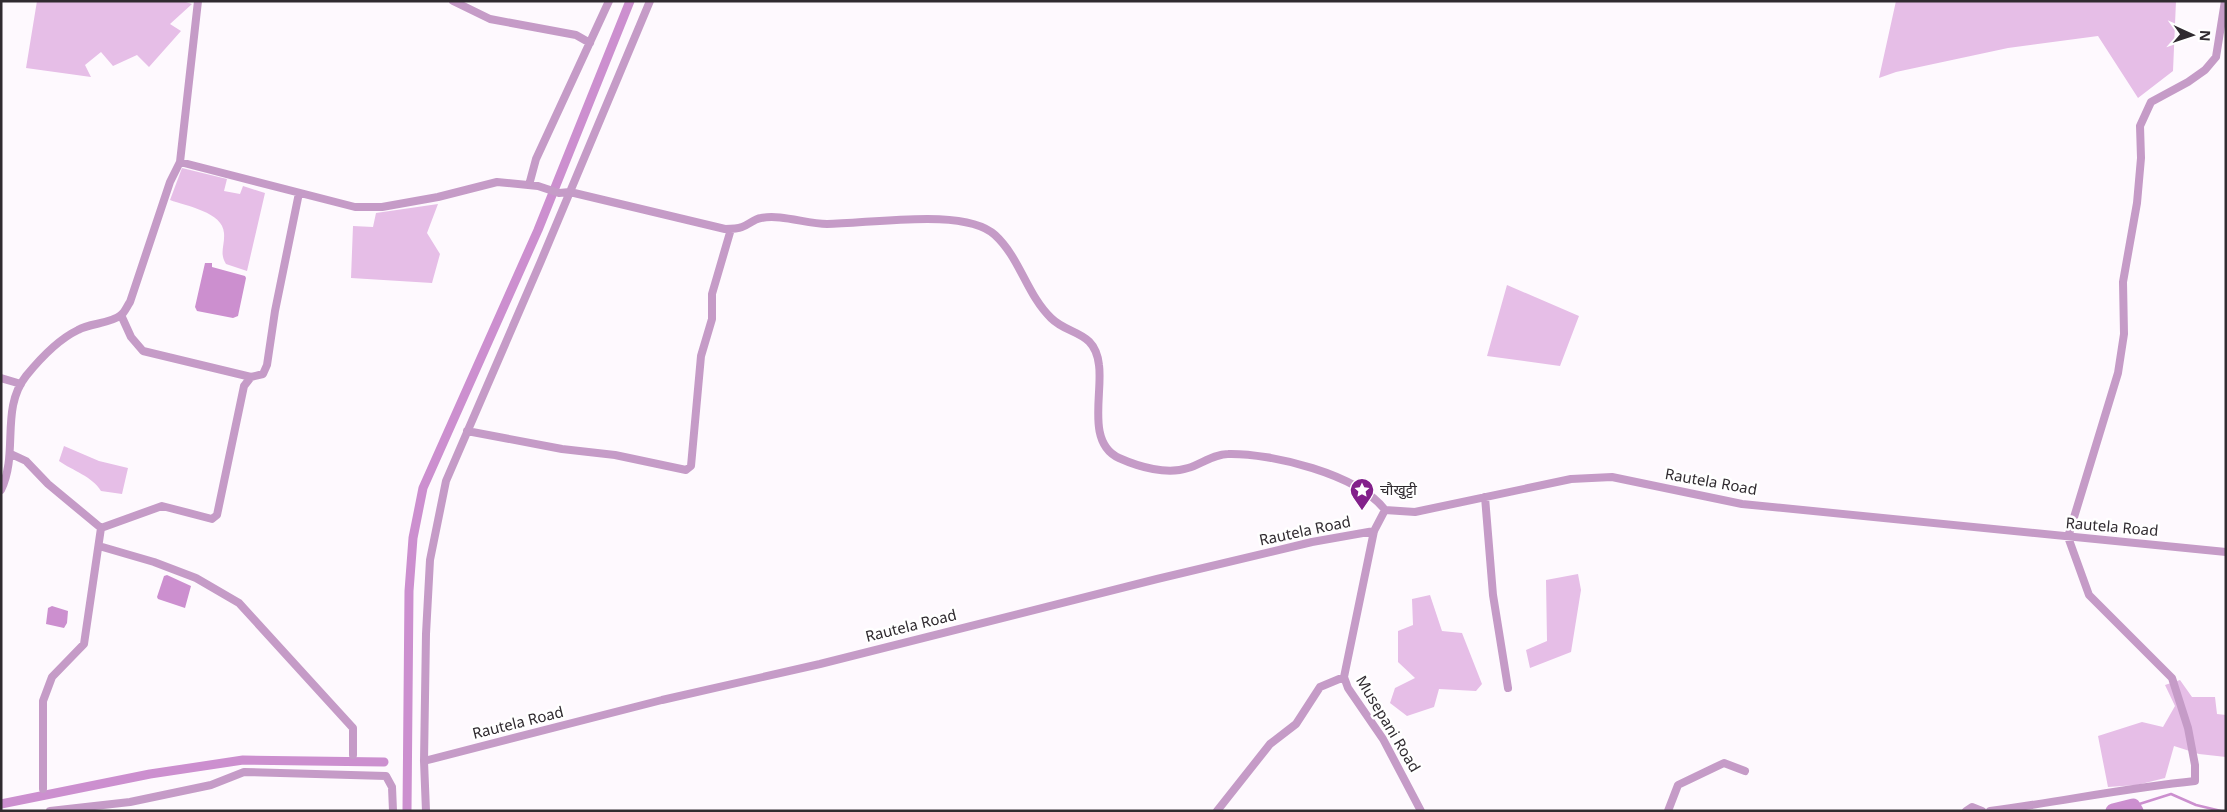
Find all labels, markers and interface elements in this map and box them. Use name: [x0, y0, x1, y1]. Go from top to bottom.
north arrow: [2167, 10, 2217, 60]
text: N: [2196, 30, 2215, 42]
street label: Rautela Road: [1664, 463, 1759, 499]
place icon: चौखुट्टी: [1349, 477, 1375, 511]
place label: चौखुट्टी: [1380, 479, 1418, 500]
street label: Rautela Road: [1257, 511, 1352, 549]
street label: Rautela Road: [2065, 512, 2159, 540]
street label: Rautela Road: [863, 604, 958, 646]
street label: Musepani Road: [1352, 672, 1426, 775]
street label: Rautela Road: [470, 701, 565, 743]

